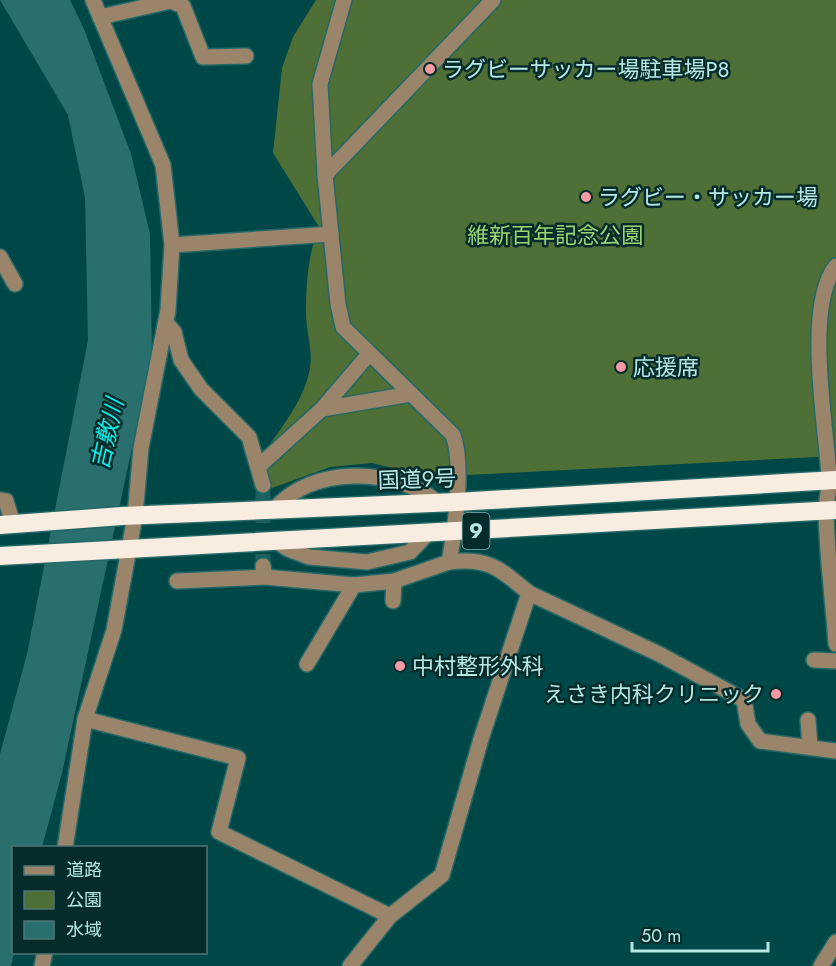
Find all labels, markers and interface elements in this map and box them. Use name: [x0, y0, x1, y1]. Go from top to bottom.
place label: ラグビーサッカー場駐車場P8: [442, 53, 730, 85]
marker: ラグビーサッカー場駐車場P8: [423, 62, 437, 76]
place label: ラグビー・サッカー場: [598, 181, 818, 213]
marker: ラグビー・サッカー場: [579, 190, 593, 204]
park label: 維新百年記念公園: [467, 219, 643, 251]
place label: 応援席: [633, 351, 699, 383]
marker: 応援席: [614, 360, 628, 374]
water label: 吉敷川: [82, 392, 133, 473]
street label: 国道9号: [377, 462, 457, 496]
road number: 9: [462, 513, 490, 549]
place label: 中村整形外科: [412, 650, 544, 682]
marker: 中村整形外科: [393, 659, 407, 673]
place label: えさき内科クリニック: [544, 678, 764, 710]
marker: えさき内科クリニック: [769, 687, 783, 701]
legend: [12, 846, 207, 954]
text: 道路: [66, 857, 102, 883]
text: 公園: [66, 887, 102, 913]
scale bar: [632, 915, 768, 953]
text: 水域: [66, 917, 102, 943]
text: 50 m: [641, 923, 681, 949]

